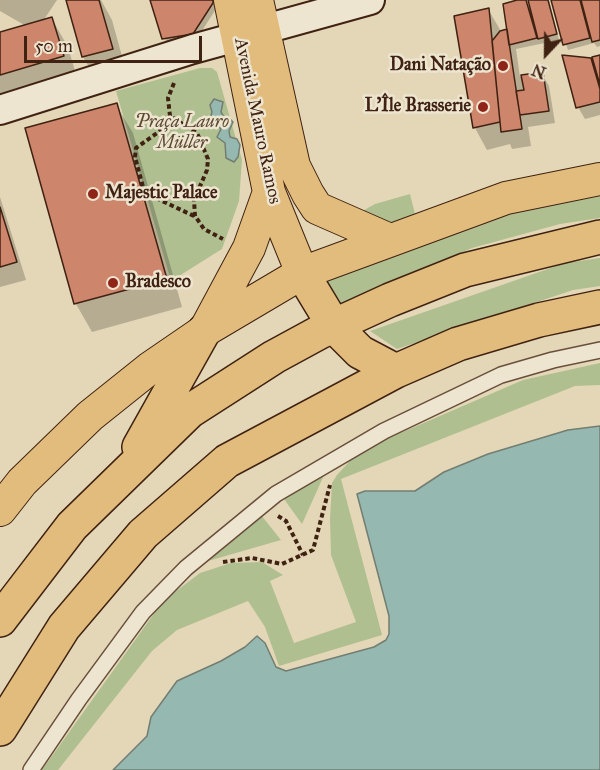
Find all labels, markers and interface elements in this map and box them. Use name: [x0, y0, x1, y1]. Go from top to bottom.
scale bar: [27, 24, 206, 62]
north arrow: [516, 24, 576, 84]
text: 50 m: [35, 35, 73, 57]
street label: Avenida Mauro Ramos: [229, 36, 285, 206]
place label: Dani Natação: [390, 55, 491, 77]
marker: Dani Natação: [496, 59, 510, 73]
text: N: [529, 60, 549, 83]
place label: L'Île Brasserie: [365, 96, 471, 118]
marker: L'Île Brasserie: [476, 100, 490, 114]
park label: Praça Lauro Müller: [135, 112, 229, 154]
place label: Majestic Palace: [105, 183, 217, 205]
marker: Majestic Palace: [86, 187, 100, 201]
place label: Bradesco: [125, 272, 191, 294]
marker: Bradesco: [106, 276, 120, 290]

